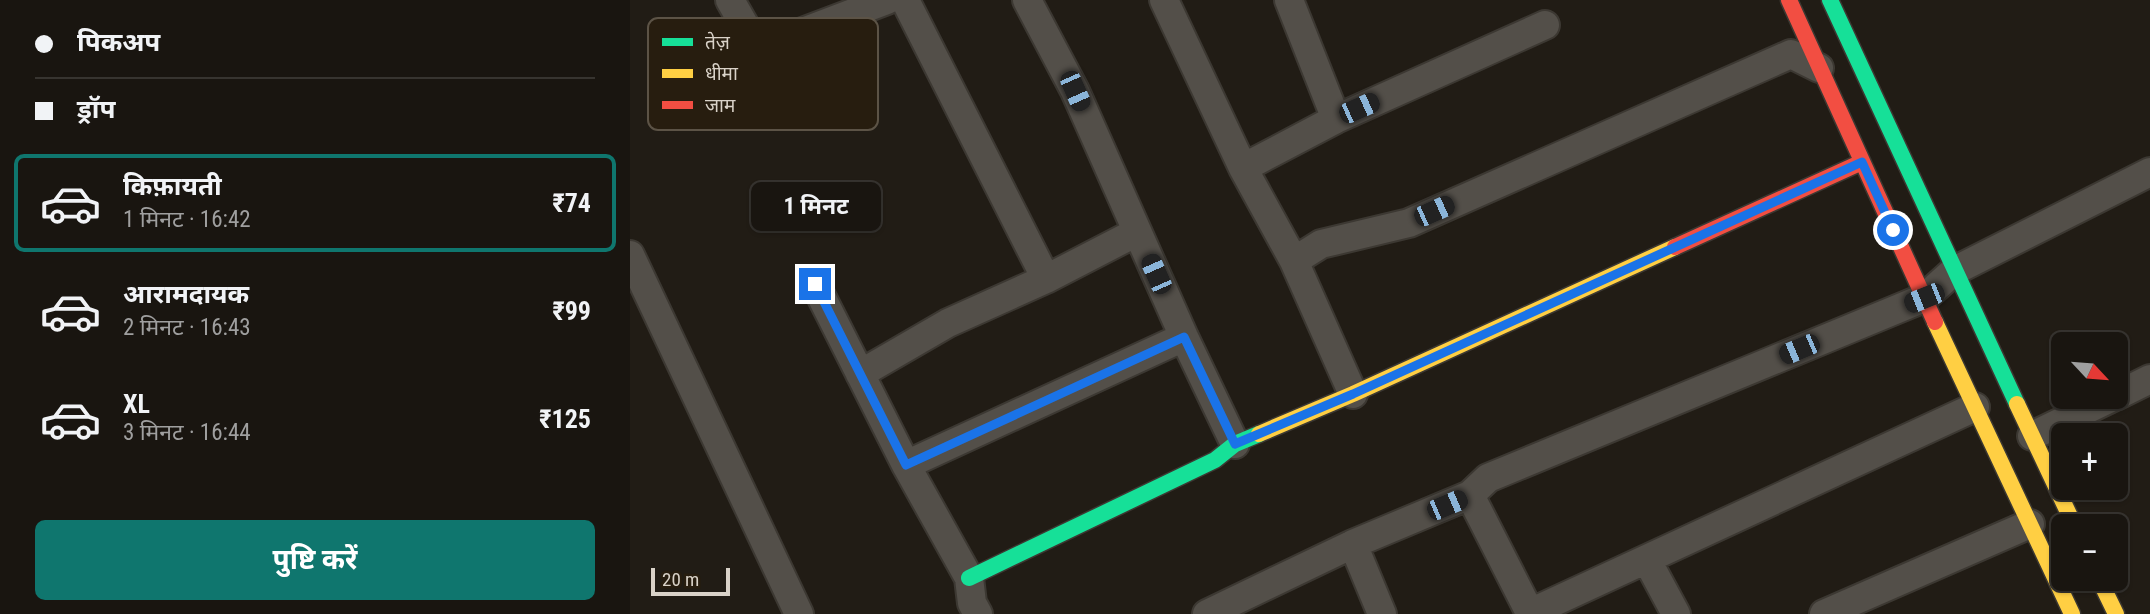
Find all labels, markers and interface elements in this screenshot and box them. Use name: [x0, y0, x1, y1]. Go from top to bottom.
legend: [648, 18, 878, 130]
text: पिकअप: [77, 27, 160, 57]
text: तेज़: [705, 31, 731, 54]
text: धीमा: [705, 62, 739, 85]
car: [1057, 68, 1094, 114]
car: [1336, 90, 1383, 126]
text: ड्रॉप: [77, 94, 115, 124]
text: जाम: [705, 94, 736, 117]
text: किफ़ायती: [123, 171, 222, 201]
icon: car: [39, 172, 102, 235]
callout: 1 मिनट: [750, 182, 880, 232]
text: ₹74: [552, 188, 591, 218]
text: 1 मिनट: [783, 193, 849, 220]
car: [1411, 193, 1458, 229]
text: 1 मिनट · 16:42: [123, 206, 251, 233]
route start: [1877, 214, 1909, 246]
car: [1138, 251, 1175, 297]
route end: [799, 268, 831, 300]
text: आरामदायक: [123, 279, 249, 309]
icon: car: [39, 280, 102, 343]
car: [1901, 280, 1948, 316]
text: ₹99: [552, 296, 591, 326]
text: 2 मिनट · 16:43: [123, 314, 251, 341]
car: [1776, 331, 1823, 367]
north arrow: [2051, 332, 2128, 410]
map controls: [2051, 332, 2128, 591]
icon: car: [39, 388, 102, 451]
text: XL: [123, 389, 150, 419]
text: ₹125: [539, 404, 591, 434]
text: 3 मिनट · 16:44: [123, 419, 251, 446]
button: +: [2051, 423, 2128, 500]
car: [1424, 487, 1471, 523]
button: −: [2051, 514, 2128, 591]
button: पुष्टि करें: [35, 520, 595, 600]
scale bar: [651, 565, 730, 597]
text: 20 m: [662, 568, 699, 591]

